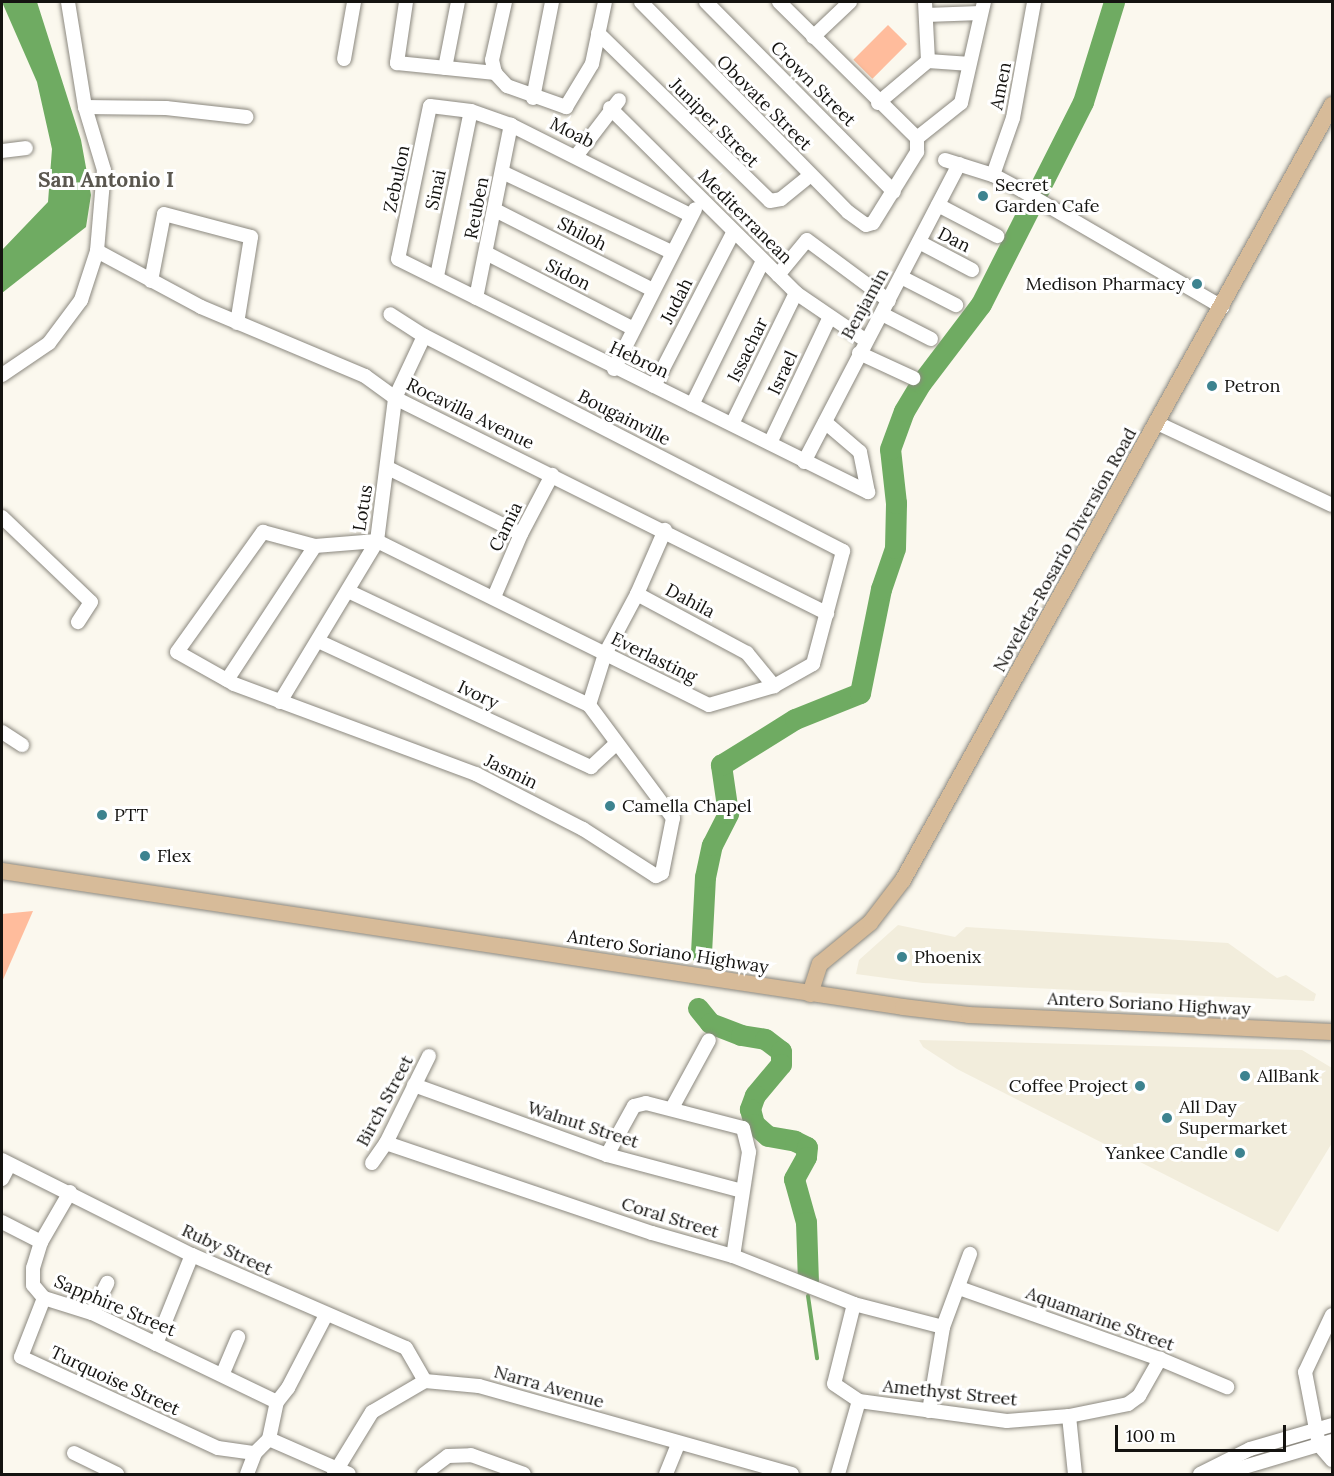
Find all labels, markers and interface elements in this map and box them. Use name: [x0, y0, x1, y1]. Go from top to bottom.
street label: Crown Street: [766, 37, 860, 131]
street label: Obovate Street: [712, 51, 816, 155]
street label: Amen: [986, 60, 1016, 112]
street label: Juniper Street: [665, 74, 763, 172]
street label: Moab: [546, 113, 598, 153]
street label: Zebulon: [379, 143, 415, 215]
street label: Mediterranean: [693, 165, 797, 269]
district label: San Antonio I: [38, 167, 174, 193]
street label: Sinai: [421, 168, 451, 212]
street label: Reuben: [460, 175, 494, 241]
place label: Secret Garden Cafe: [995, 175, 1099, 218]
marker: Secret Garden Cafe: [976, 189, 990, 203]
street label: Shiloh: [554, 213, 610, 255]
street label: Dan: [934, 223, 974, 257]
street label: Sidon: [542, 255, 594, 295]
street label: Benjamin: [837, 265, 893, 343]
place label: Medison Pharmacy: [1026, 273, 1185, 295]
street label: Judah: [656, 275, 698, 327]
marker: Medison Pharmacy: [1190, 277, 1204, 291]
street label: Issachar: [723, 314, 773, 386]
street label: Hebron: [606, 337, 672, 383]
street label: Israel: [764, 348, 802, 398]
street label: Rocavilla Avenue: [403, 374, 537, 454]
place label: Petron: [1224, 375, 1280, 397]
marker: Petron: [1205, 379, 1219, 393]
street label: Bougainville: [574, 385, 674, 451]
street label: Noveleta-Rosario Diversion Road: [989, 424, 1141, 676]
street label: Lotus: [349, 483, 377, 533]
street label: Camia: [485, 499, 527, 555]
street label: Dahila: [662, 579, 718, 623]
street label: Everlasting: [608, 628, 700, 688]
street label: Ivory: [454, 676, 502, 714]
street label: Jasmin: [481, 750, 541, 794]
place label: Camella Chapel: [622, 795, 752, 817]
marker: Camella Chapel: [603, 799, 617, 813]
place label: PTT: [114, 804, 148, 826]
marker: PTT: [95, 808, 109, 822]
place label: Flex: [157, 845, 191, 867]
marker: Flex: [138, 849, 152, 863]
street label: Antero Soriano Highway: [566, 925, 770, 979]
place label: Phoenix: [914, 946, 981, 968]
marker: Phoenix: [895, 950, 909, 964]
street label: Antero Soriano Highway: [1047, 988, 1251, 1020]
street label: Birch Street: [352, 1052, 418, 1150]
place label: AllBank: [1257, 1065, 1319, 1087]
marker: AllBank: [1238, 1069, 1252, 1083]
place label: Coffee Project: [1009, 1075, 1128, 1097]
marker: Coffee Project: [1133, 1079, 1147, 1093]
street label: Walnut Street: [525, 1097, 641, 1153]
place label: All Day Supermarket: [1179, 1097, 1287, 1140]
marker: All Day Supermarket: [1160, 1111, 1174, 1125]
place label: Yankee Candle: [1105, 1142, 1228, 1164]
marker: Yankee Candle: [1233, 1146, 1247, 1160]
street label: Coral Street: [619, 1193, 721, 1243]
street label: Ruby Street: [178, 1220, 276, 1280]
street label: Sapphire Street: [51, 1271, 179, 1341]
street label: Aquamarine Street: [1023, 1282, 1177, 1356]
street label: Turquoise Street: [47, 1342, 183, 1420]
street label: Narra Avenue: [491, 1361, 607, 1413]
street label: Amethyst Street: [882, 1375, 1018, 1411]
scale bar: [1118, 1413, 1289, 1451]
text: 100 m: [1126, 1424, 1176, 1447]

